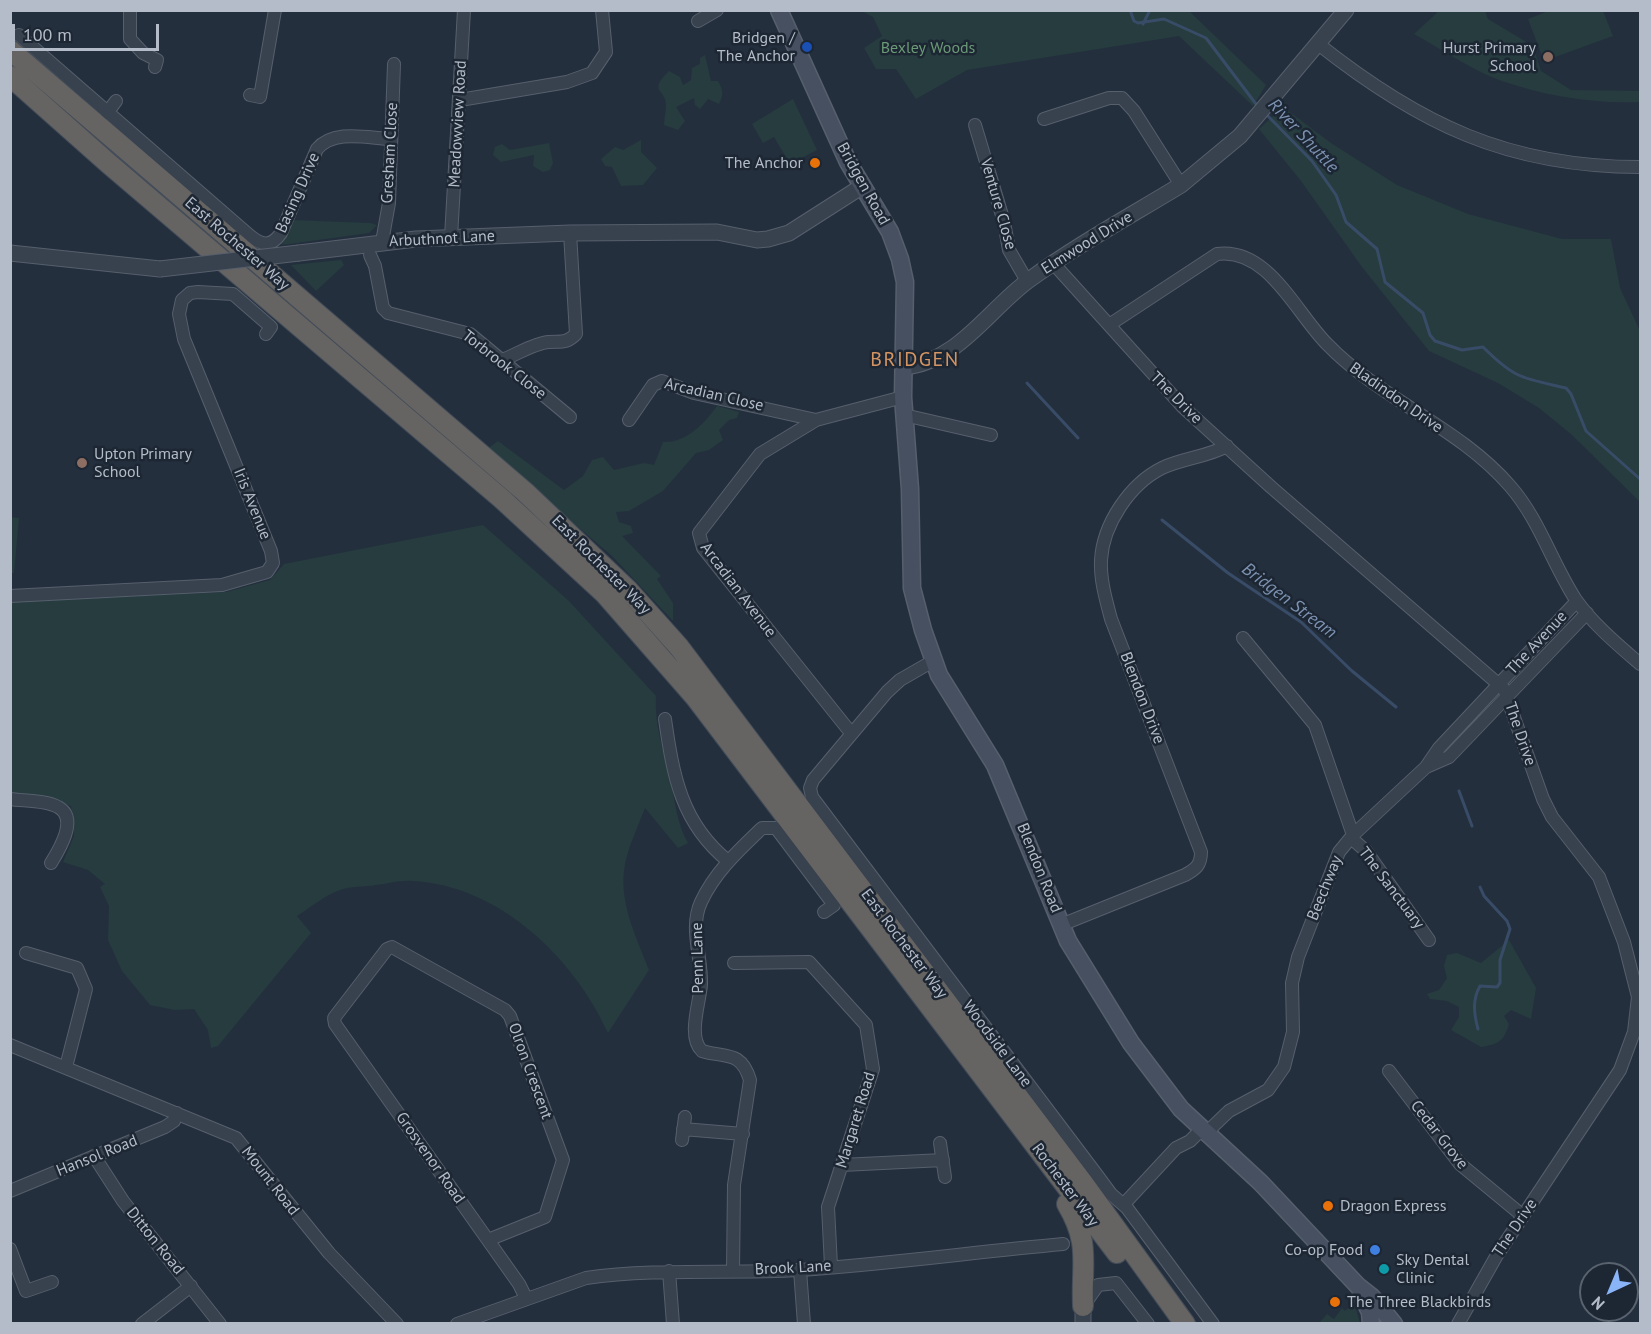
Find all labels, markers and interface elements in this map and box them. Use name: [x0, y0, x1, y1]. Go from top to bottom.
scale bar: [15, 12, 162, 50]
text: 100 m: [23, 23, 72, 46]
place label: Bridgen / The Anchor: [717, 28, 795, 66]
park label: Bexley Woods: [881, 38, 975, 58]
place label: Hurst Primary School: [1443, 38, 1536, 76]
marker: Bridgen / The Anchor: [800, 40, 814, 54]
marker: Hurst Primary School: [1541, 50, 1555, 64]
street label: Meadowview Road: [445, 60, 471, 188]
water label: River Shuttle: [1263, 94, 1343, 178]
street label: Gresham Close: [378, 102, 402, 204]
street label: Bridgen Road: [832, 139, 894, 229]
street label: Basing Drive: [272, 150, 324, 236]
place label: The Anchor: [725, 153, 803, 173]
marker: The Anchor: [808, 156, 822, 170]
street label: Venture Close: [976, 156, 1020, 252]
street label: East Rochester Way: [181, 193, 293, 295]
street label: Elmwood Drive: [1038, 207, 1136, 279]
street label: Arbuthnot Lane: [389, 227, 495, 251]
street label: Torbrook Close: [458, 326, 550, 404]
district label: BRIDGEN: [870, 348, 960, 372]
street label: Bladindon Drive: [1346, 359, 1446, 437]
street label: The Drive: [1146, 368, 1206, 428]
street label: Arcadian Close: [663, 374, 765, 416]
place label: Upton Primary School: [94, 444, 192, 482]
marker: Upton Primary School: [75, 456, 89, 470]
street label: Iris Avenue: [229, 465, 275, 543]
street label: East Rochester Way: [547, 511, 655, 619]
street label: Arcadian Avenue: [696, 539, 780, 641]
water label: Bridgen Stream: [1237, 558, 1341, 644]
street label: The Avenue: [1503, 607, 1571, 679]
street label: Blendon Drive: [1116, 649, 1168, 747]
street label: The Drive: [1500, 700, 1540, 768]
street label: Blendon Road: [1012, 820, 1066, 916]
street label: The Sanctuary: [1354, 843, 1428, 933]
street label: Beechway: [1303, 853, 1347, 923]
street label: East Rochester Way: [857, 885, 951, 1003]
street label: Penn Lane: [688, 922, 708, 994]
street label: Woodside Lane: [958, 997, 1036, 1091]
street label: Olron Crescent: [504, 1020, 556, 1122]
street label: Margaret Road: [832, 1070, 880, 1170]
street label: Cedar Grove: [1406, 1097, 1472, 1173]
street label: Grosvenor Road: [391, 1109, 469, 1207]
street label: Hansol Road: [54, 1131, 140, 1181]
street label: Rochester Way: [1027, 1140, 1103, 1230]
street label: Mount Road: [237, 1143, 303, 1219]
street label: The Drive: [1489, 1195, 1541, 1261]
place label: Dragon Express: [1340, 1196, 1447, 1216]
marker: Dragon Express: [1321, 1199, 1335, 1213]
street label: Ditton Road: [122, 1204, 188, 1278]
place label: Co-op Food: [1285, 1240, 1363, 1260]
marker: Co-op Food: [1368, 1243, 1382, 1257]
place label: Sky Dental Clinic: [1396, 1250, 1469, 1288]
street label: Brook Lane: [754, 1256, 832, 1280]
marker: Sky Dental Clinic: [1377, 1262, 1391, 1276]
north arrow: [1579, 1262, 1639, 1322]
place label: The Three Blackbirds: [1347, 1292, 1491, 1312]
text: N: [1587, 1293, 1609, 1314]
marker: The Three Blackbirds: [1328, 1295, 1342, 1309]

